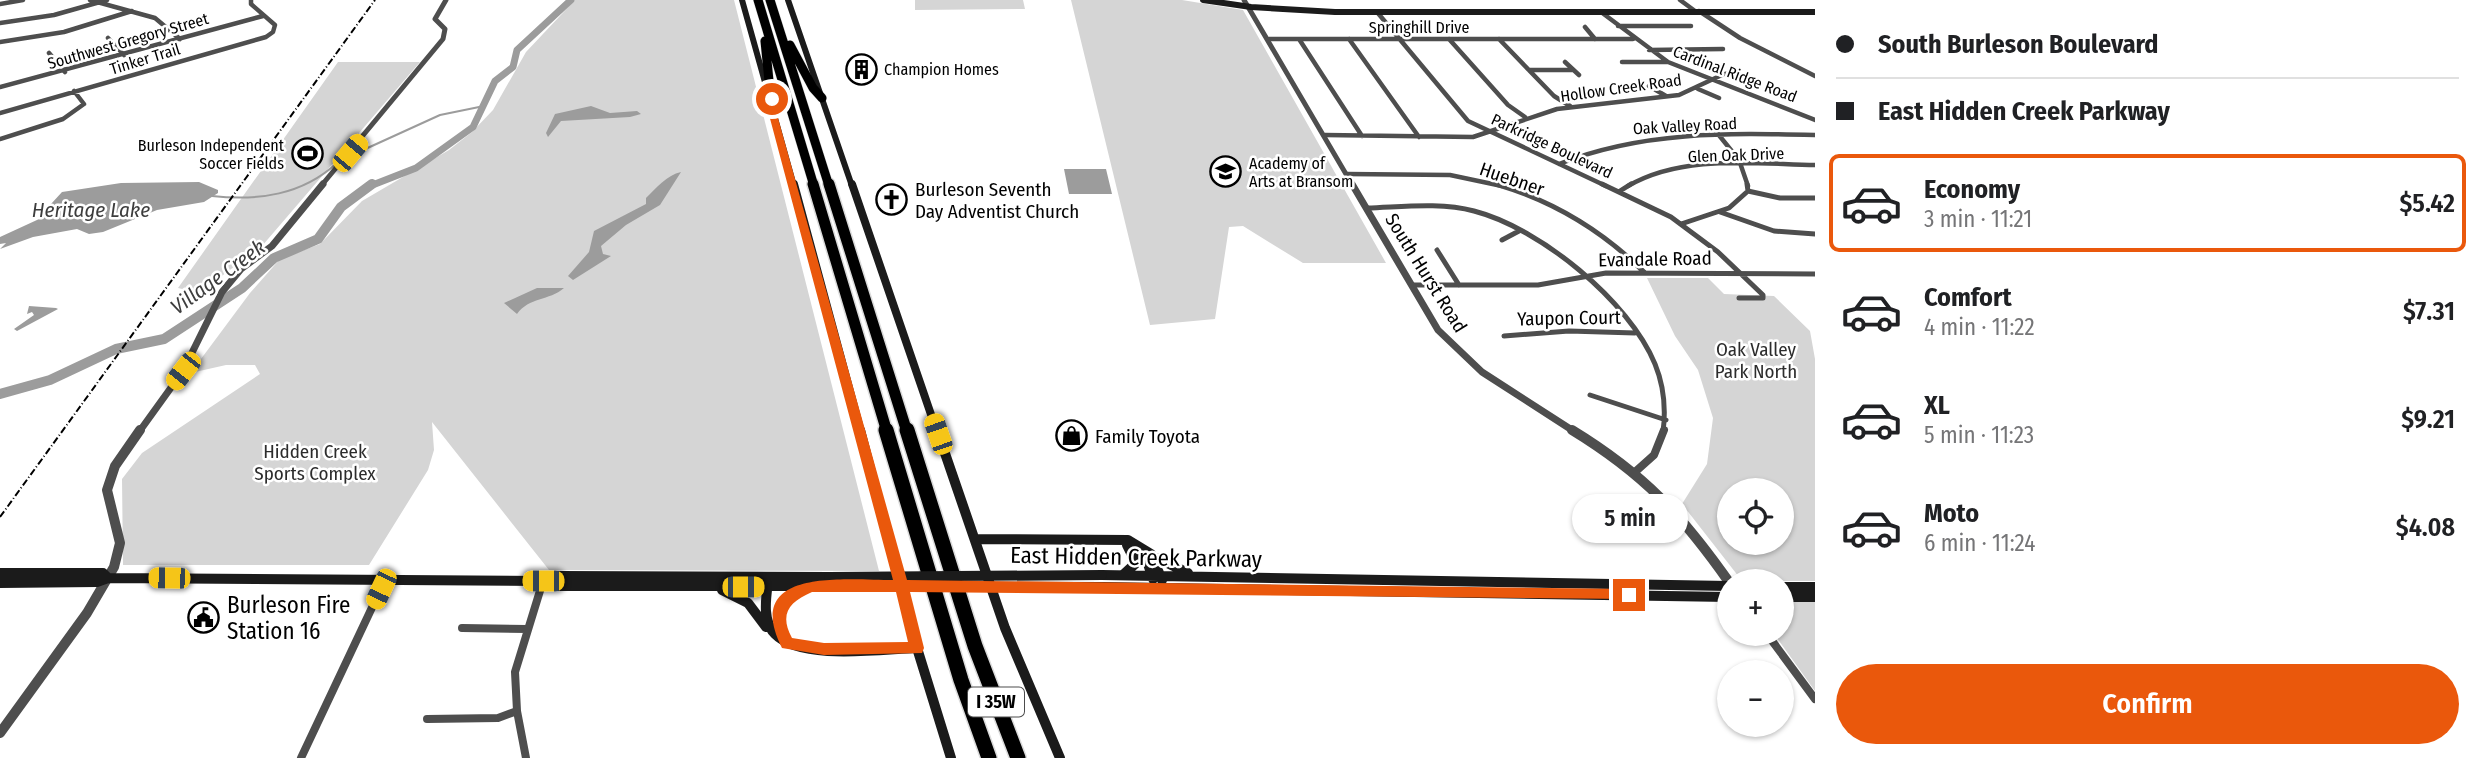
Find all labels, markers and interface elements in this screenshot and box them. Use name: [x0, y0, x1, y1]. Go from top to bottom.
street label: Southwest Gregory Street: [45, 9, 211, 73]
street label: Springhill Drive: [1369, 18, 1469, 37]
text: South Burleson Boulevard: [1878, 29, 2159, 60]
street label: Tinker Trail: [108, 39, 182, 79]
street label: Cardinal Ridge Road: [1670, 42, 1800, 106]
building icon: Champion Homes: [844, 52, 878, 86]
place label: Champion Homes: [884, 60, 999, 79]
street label: Hollow Creek Road: [1559, 70, 1683, 106]
route start: [756, 83, 788, 115]
text: East Hidden Creek Parkway: [1878, 96, 2170, 127]
street label: Parkridge Boulevard: [1488, 110, 1616, 182]
street label: Oak Valley Road: [1632, 114, 1738, 138]
car: [329, 130, 372, 176]
place label: Burleson Independent Soccer Fields: [138, 136, 285, 173]
sports icon: Burleson Independent Soccer Fields: [290, 137, 324, 171]
street label: Glen Oak Drive: [1688, 144, 1785, 166]
place label: Academy of Arts at Bransom: [1249, 154, 1353, 191]
school or university icon: Academy of Arts at Bransom: [1209, 155, 1243, 189]
street label: Huebner: [1477, 157, 1548, 201]
icon: car: [1840, 172, 1903, 235]
text: Economy: [1924, 174, 2020, 205]
place label: Burleson Seventh Day Adventist Church: [915, 178, 1079, 223]
church icon: Burleson Seventh Day Adventist Church: [875, 183, 909, 217]
text: $5.42: [2400, 188, 2455, 219]
water label: Heritage Lake: [32, 197, 150, 223]
text: 3 min · 11:21: [1924, 205, 2032, 233]
street label: South Hurst Road: [1380, 209, 1472, 337]
water label: Village Creek: [166, 234, 270, 320]
street label: Evandale Road: [1598, 247, 1712, 271]
icon: car: [1840, 280, 1903, 343]
text: Comfort: [1924, 282, 2012, 313]
text: $7.31: [2403, 296, 2455, 327]
street label: Yaupon Court: [1517, 306, 1622, 330]
text: 4 min · 11:22: [1924, 313, 2035, 341]
park label: Oak Valley Park North: [1715, 338, 1797, 383]
car: [162, 348, 205, 394]
icon: car: [1840, 388, 1903, 451]
text: XL: [1924, 390, 1950, 421]
text: $9.21: [2401, 404, 2455, 435]
car: [922, 411, 955, 457]
shop icon: Family Toyota: [1055, 419, 1089, 453]
text: 5 min · 11:23: [1924, 421, 2034, 449]
place label: Family Toyota: [1095, 425, 1200, 448]
park label: Hidden Creek Sports Complex: [254, 440, 376, 485]
map controls: [1717, 478, 1794, 737]
button: locate: [1717, 478, 1794, 555]
callout: 5 min: [1571, 494, 1687, 542]
icon: car: [1840, 496, 1903, 559]
text: Moto: [1924, 498, 1979, 529]
text: 5 min: [1604, 504, 1656, 532]
text: $4.08: [2396, 512, 2455, 543]
text: 6 min · 11:24: [1924, 529, 2035, 557]
street label: East Hidden Creek Parkway: [1010, 541, 1263, 573]
car: [363, 566, 400, 612]
car: [148, 567, 191, 589]
button: +: [1717, 569, 1794, 646]
car: [523, 571, 565, 592]
car: [723, 577, 765, 598]
route end: [1613, 579, 1645, 611]
place label: Burleson Fire Station 16: [227, 591, 350, 645]
public building icon: Burleson Fire Station 16: [187, 601, 221, 635]
button: −: [1717, 660, 1794, 737]
button: Confirm: [1836, 664, 2459, 744]
road number: I 35W: [968, 688, 1024, 716]

